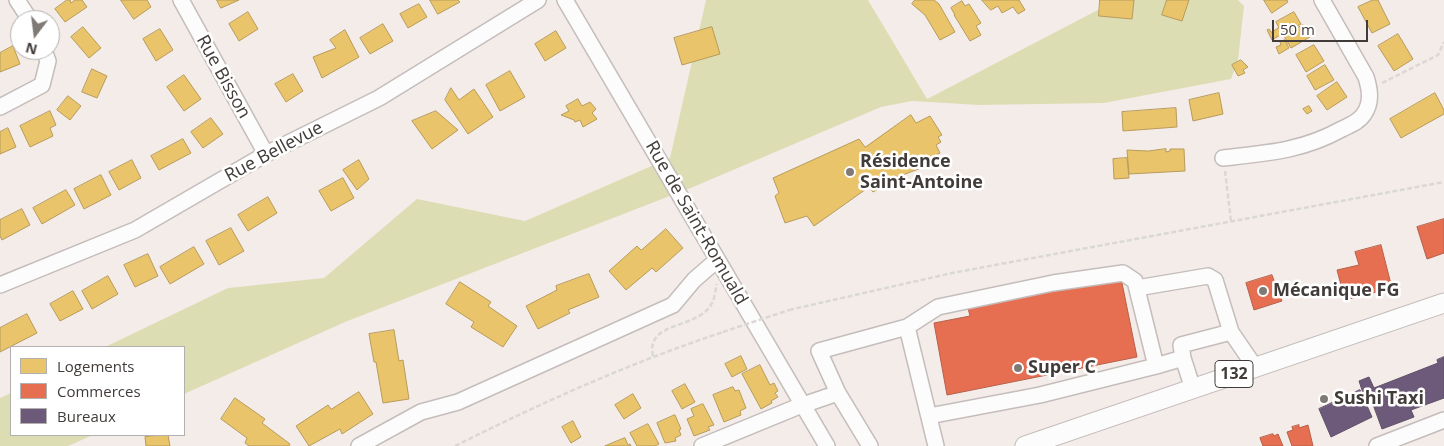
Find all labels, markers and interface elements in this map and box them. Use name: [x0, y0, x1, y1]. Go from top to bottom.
north arrow: [10, 10, 60, 60]
scale bar: [1274, 10, 1370, 42]
text: 50 m: [1280, 19, 1315, 39]
street label: Rue Bisson: [191, 31, 255, 123]
text: N: [23, 38, 39, 60]
street label: Rue Bellevue: [221, 117, 327, 187]
street label: Rue de Saint-Romuald: [640, 137, 752, 309]
place label: Résidence Saint-Antoine: [860, 151, 983, 193]
marker: Résidence Saint-Antoine: [844, 166, 856, 178]
place label: Mécanique FG: [1273, 280, 1400, 302]
marker: Mécanique FG: [1257, 285, 1269, 297]
legend: [10, 346, 185, 436]
text: Logements: [57, 356, 134, 376]
place label: Super C: [1028, 357, 1096, 379]
road number: 132: [1215, 360, 1253, 388]
marker: Super C: [1012, 362, 1024, 374]
text: Commerces: [57, 381, 141, 401]
place label: Sushi Taxi: [1334, 388, 1424, 410]
marker: Sushi Taxi: [1318, 393, 1330, 405]
text: Bureaux: [57, 406, 116, 426]

